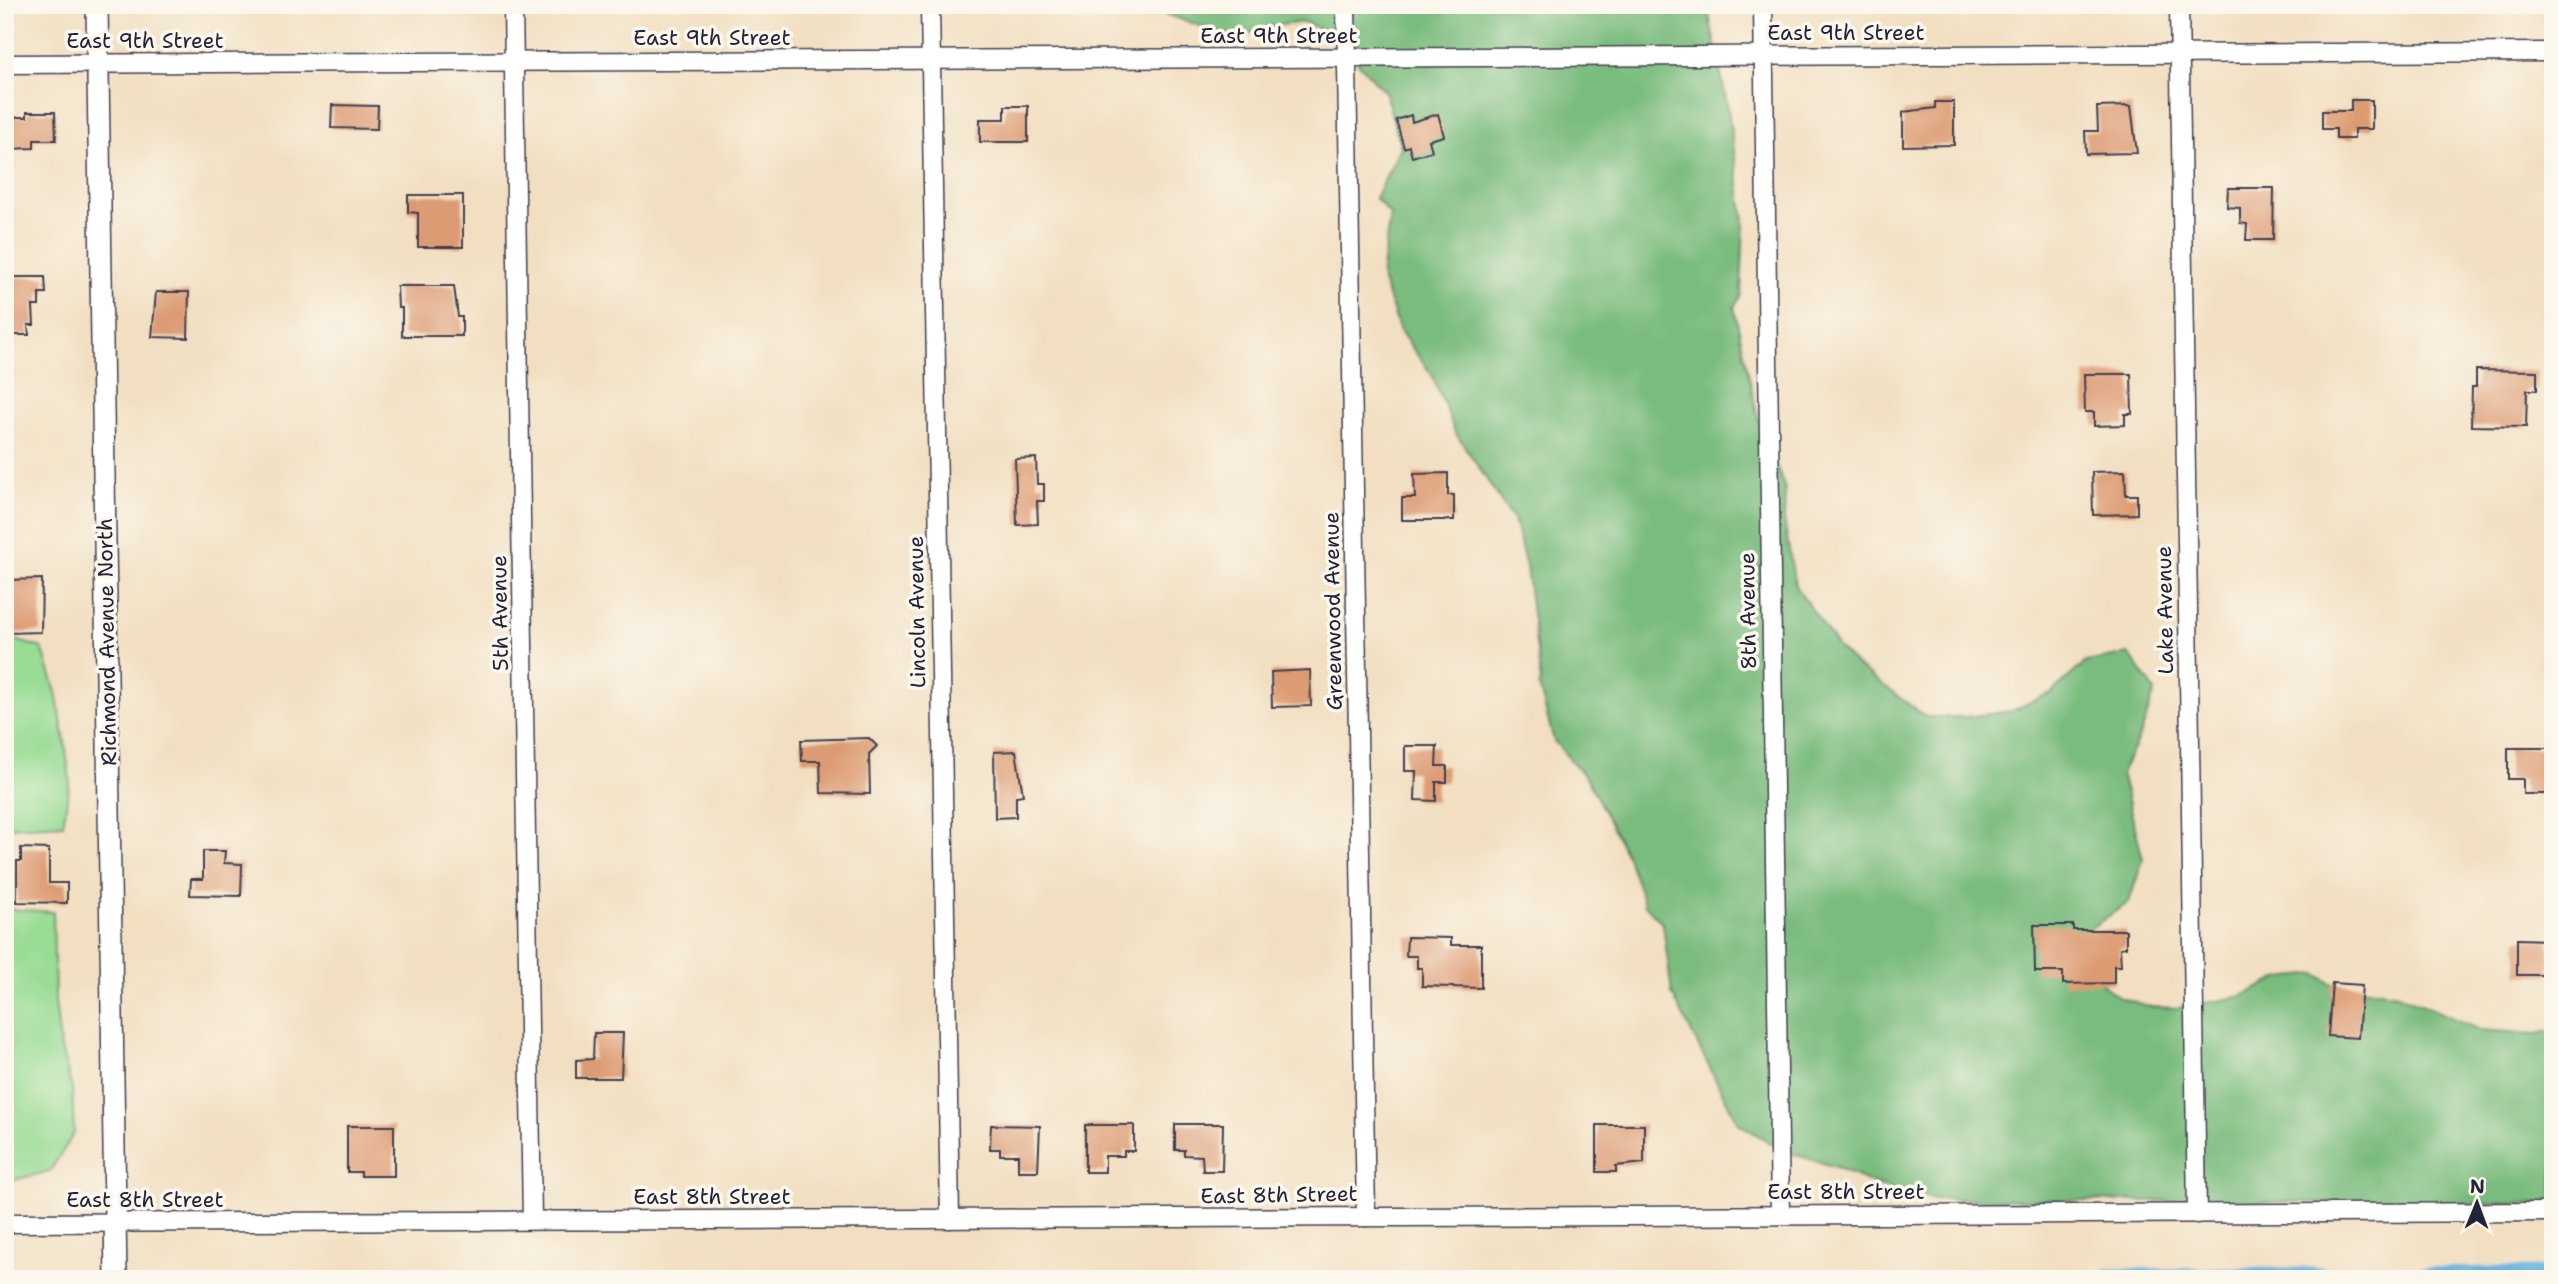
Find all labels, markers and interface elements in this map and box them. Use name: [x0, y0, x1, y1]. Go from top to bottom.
street label: East 9th Street: [1767, 19, 1925, 47]
street label: East 9th Street: [1200, 22, 1358, 50]
street label: East 9th Street: [633, 24, 791, 52]
street label: East 9th Street: [66, 27, 224, 55]
street label: Greenwood Avenue: [1317, 511, 1349, 711]
street label: Richmond Avenue North: [91, 518, 123, 766]
street label: Lincoln Avenue: [902, 536, 932, 688]
street label: Lake Avenue: [2150, 545, 2180, 675]
street label: 8th Avenue: [1733, 552, 1763, 670]
street label: 5th Avenue: [485, 555, 515, 671]
north arrow: [2442, 1168, 2512, 1238]
text: N: [2470, 1174, 2485, 1199]
street label: East 8th Street: [1767, 1178, 1925, 1206]
street label: East 8th Street: [1200, 1180, 1358, 1210]
street label: East 8th Street: [633, 1183, 791, 1211]
street label: East 8th Street: [66, 1186, 224, 1214]

